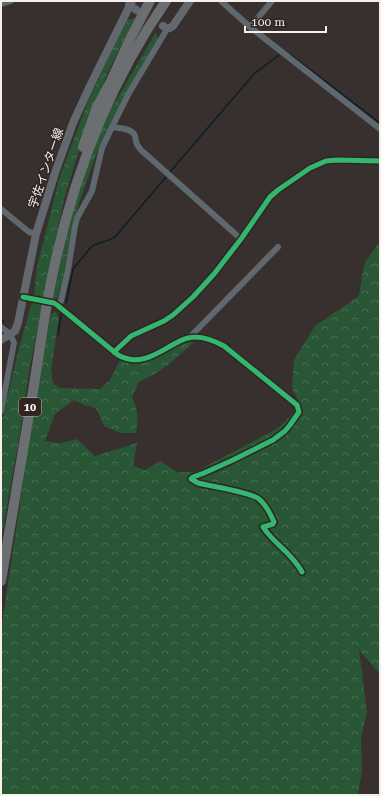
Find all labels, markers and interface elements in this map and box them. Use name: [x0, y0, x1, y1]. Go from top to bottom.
scale bar: [245, 8, 326, 34]
text: 100 m: [251, 15, 285, 29]
street label: 宇佐インター線: [26, 126, 66, 210]
road number: 10: [19, 398, 41, 416]

